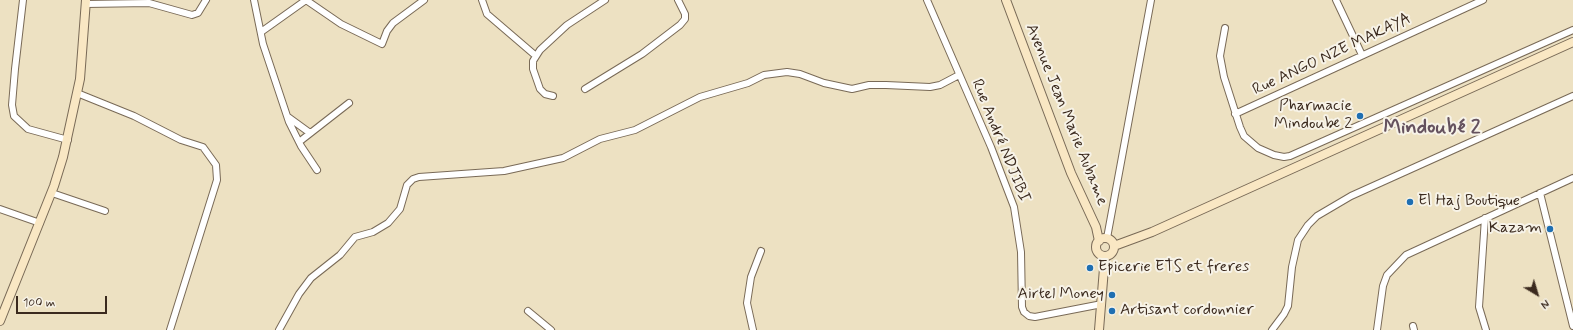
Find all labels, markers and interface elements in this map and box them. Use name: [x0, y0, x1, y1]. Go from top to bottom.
street label: Rue ANGO NZE MAKAYA: [1250, 10, 1414, 100]
street label: Avenue Jean Marie Aubame: [1021, 21, 1111, 209]
street label: Rue André NDJIBI: [967, 77, 1033, 205]
place label: Pharmacie Mindoube 2: [1274, 97, 1352, 135]
marker: Pharmacie Mindoube 2: [1355, 111, 1365, 121]
district label: Mindoubé 2: [1383, 117, 1481, 141]
place label: El Haj Boutique: [1418, 192, 1520, 212]
marker: El Haj Boutique: [1405, 197, 1415, 207]
place label: Kazam: [1489, 219, 1542, 239]
marker: Kazam: [1545, 224, 1555, 234]
place label: Epicerie ETS et freres: [1098, 258, 1249, 278]
marker: Epicerie ETS et freres: [1085, 263, 1095, 273]
north arrow: [1517, 274, 1557, 314]
place label: Airtel Money: [1018, 285, 1104, 305]
scale bar: [18, 288, 109, 314]
marker: Airtel Money: [1107, 290, 1117, 300]
text: 100 m: [23, 295, 55, 311]
text: N: [1537, 296, 1552, 311]
place label: Artisant cordonnier: [1120, 301, 1254, 321]
marker: Artisant cordonnier: [1107, 306, 1117, 316]

